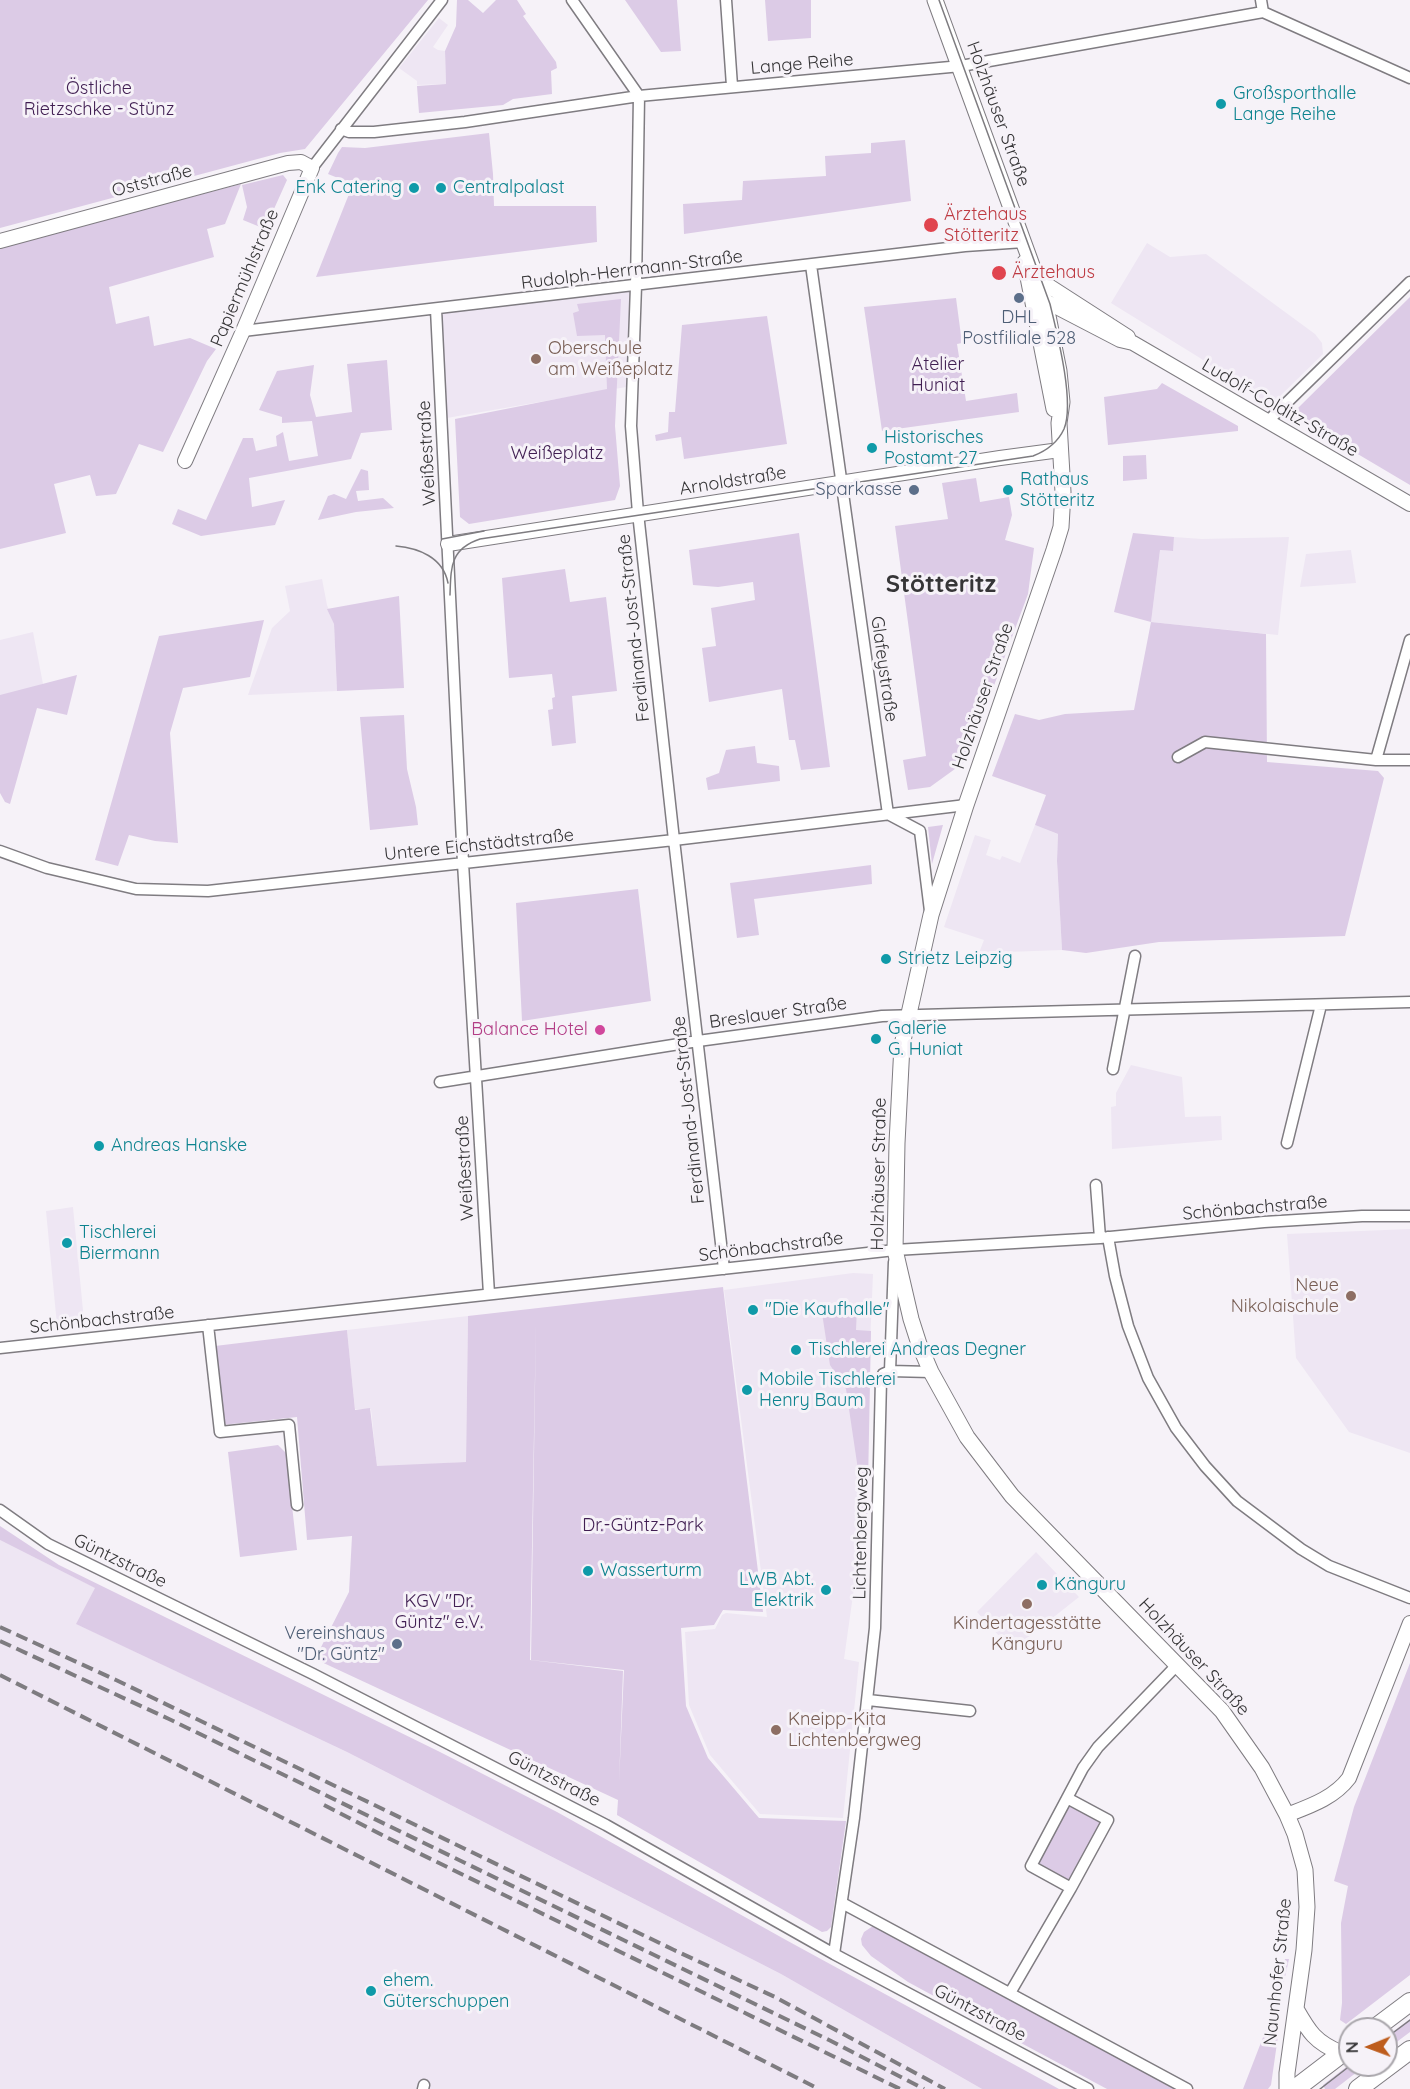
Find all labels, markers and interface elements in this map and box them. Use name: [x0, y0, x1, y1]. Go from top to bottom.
street label: Holzhäuser Straße: [962, 38, 1034, 190]
street label: Lange Reihe: [750, 49, 854, 79]
park label: Östliche Rietzschke - Stünz: [24, 78, 174, 121]
place label: Großsporthalle Lange Reihe: [1233, 83, 1356, 125]
marker: Großsporthalle Lange Reihe: [1214, 97, 1228, 111]
street label: Oststraße: [110, 160, 194, 202]
place label: Enk Catering: [296, 177, 402, 199]
place label: Centralpalast: [453, 177, 565, 199]
marker: Enk Catering: [407, 181, 421, 195]
marker: Centralpalast: [434, 181, 448, 195]
place label: Ärztehaus Stötteritz: [944, 204, 1027, 246]
street label: Papiermühlstraße: [206, 206, 284, 350]
marker: Ärztehaus Stötteritz: [922, 216, 940, 234]
street label: Rudolph-Herrmann-Straße: [520, 246, 744, 294]
place label: Ärztehaus: [1012, 262, 1095, 284]
marker: Ärztehaus: [990, 264, 1008, 282]
marker: DHL Postfiliale 528: [1012, 291, 1026, 305]
place label: DHL Postfiliale 528: [962, 307, 1076, 350]
place label: Oberschule am Weißeplatz: [548, 338, 673, 380]
marker: Oberschule am Weißeplatz: [529, 352, 543, 366]
park label: Atelier Huniat: [911, 354, 965, 397]
street label: Ludolf-Colditz-Straße: [1198, 354, 1362, 462]
street label: Weißestraße: [413, 400, 441, 506]
place label: Historisches Postamt 27: [884, 427, 984, 470]
marker: Historisches Postamt 27: [865, 441, 879, 455]
park label: Weißeplatz: [511, 443, 603, 465]
street label: Arnoldstraße: [678, 462, 788, 500]
place label: Rathaus Stötteritz: [1020, 469, 1095, 512]
place label: Sparkasse: [816, 479, 902, 501]
marker: Sparkasse: [907, 483, 921, 497]
marker: Rathaus Stötteritz: [1001, 483, 1015, 497]
street label: Ferdinand-Jost-Straße: [613, 533, 655, 723]
district label: Stötteritz: [886, 571, 996, 599]
street label: Glafeystraße: [866, 615, 902, 723]
street label: Holzhäuser Straße: [948, 620, 1018, 772]
street label: Untere Eichstädtstraße: [383, 824, 575, 866]
place label: Strietz Leipzig: [898, 948, 1013, 970]
marker: Strietz Leipzig: [879, 952, 893, 966]
street label: Breslauer Straße: [708, 993, 848, 1033]
street label: Ferdinand-Jost-Straße: [668, 1015, 710, 1205]
place label: Galerie G. Huniat: [888, 1018, 963, 1060]
place label: Balance Hotel: [471, 1019, 588, 1041]
marker: Balance Hotel: [593, 1023, 607, 1037]
marker: Galerie G. Huniat: [869, 1032, 883, 1046]
street label: Holzhäuser Straße: [867, 1097, 891, 1251]
street label: Weißestraße: [451, 1115, 479, 1221]
place label: Andreas Hanske: [111, 1135, 247, 1157]
marker: Andreas Hanske: [92, 1139, 106, 1153]
street label: Schönbachstraße: [1182, 1191, 1328, 1225]
place label: Tischlerei Biermann: [79, 1222, 160, 1264]
street label: Schönbachstraße: [697, 1227, 845, 1267]
marker: Tischlerei Biermann: [60, 1236, 74, 1250]
place label: Neue Nikolaischule: [1231, 1275, 1339, 1318]
marker: Neue Nikolaischule: [1344, 1289, 1358, 1303]
place label: "Die Kaufhalle": [765, 1299, 890, 1321]
street label: Schönbachstraße: [28, 1302, 176, 1338]
marker: "Die Kaufhalle": [746, 1303, 760, 1317]
place label: Tischlerei Andreas Degner: [808, 1339, 1026, 1361]
marker: Tischlerei Andreas Degner: [789, 1343, 803, 1357]
place label: Mobile Tischlerei Henry Baum: [759, 1369, 896, 1412]
marker: Mobile Tischlerei Henry Baum: [740, 1383, 754, 1397]
street label: Lichtenbergweg: [849, 1466, 873, 1600]
park label: Dr.-Güntz-Park: [582, 1515, 704, 1537]
street label: Güntzstraße: [70, 1529, 170, 1593]
place label: Wasserturm: [600, 1560, 702, 1582]
marker: Wasserturm: [581, 1564, 595, 1578]
place label: LWB Abt. Elektrik: [739, 1569, 814, 1612]
place label: Känguru: [1054, 1574, 1126, 1596]
marker: Känguru: [1035, 1578, 1049, 1592]
marker: LWB Abt. Elektrik: [819, 1583, 833, 1597]
park label: KGV "Dr. Güntz" e.V.: [395, 1591, 483, 1634]
street label: Holzhäuser Straße: [1134, 1594, 1254, 1720]
marker: Kindertagesstätte Känguru: [1020, 1597, 1034, 1611]
place label: Kindertagesstätte Känguru: [953, 1613, 1101, 1656]
place label: Vereinshaus "Dr. Güntz": [284, 1623, 385, 1666]
marker: Vereinshaus "Dr. Güntz": [390, 1637, 404, 1651]
place label: Kneipp-Kita Lichtenbergweg: [788, 1709, 921, 1752]
marker: Kneipp-Kita Lichtenbergweg: [769, 1723, 783, 1737]
street label: Güntzstraße: [504, 1746, 604, 1812]
street label: Naunhofer Straße: [1260, 1897, 1296, 2047]
place label: ehem. Güterschuppen: [383, 1970, 509, 2012]
street label: Güntzstraße: [930, 1980, 1030, 2046]
marker: ehem. Güterschuppen: [364, 1984, 378, 1998]
north arrow: [1338, 2017, 1398, 2077]
text: N: [1342, 2041, 1362, 2053]

